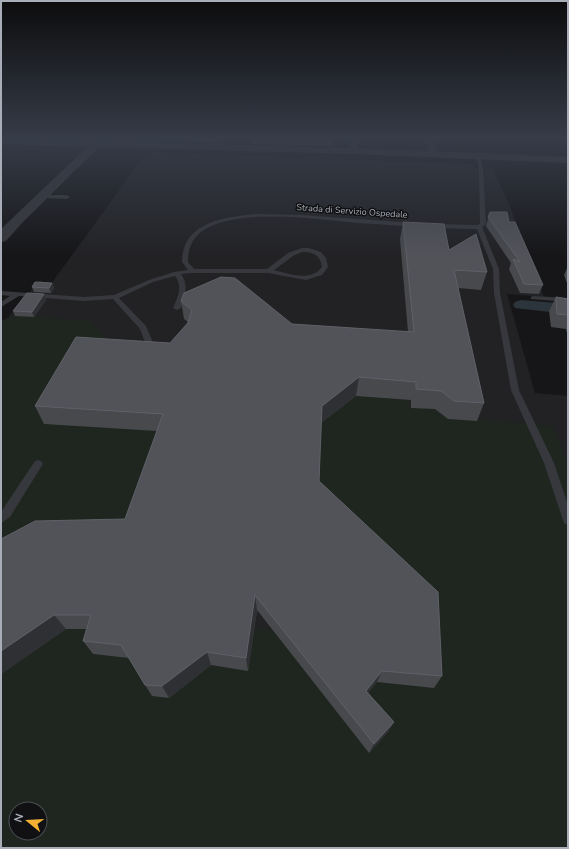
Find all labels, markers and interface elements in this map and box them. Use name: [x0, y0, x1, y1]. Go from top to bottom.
street label: Strada di Servizio Ospedale: [296, 201, 408, 221]
north arrow: [8, 801, 48, 841]
text: N: [11, 812, 27, 824]

